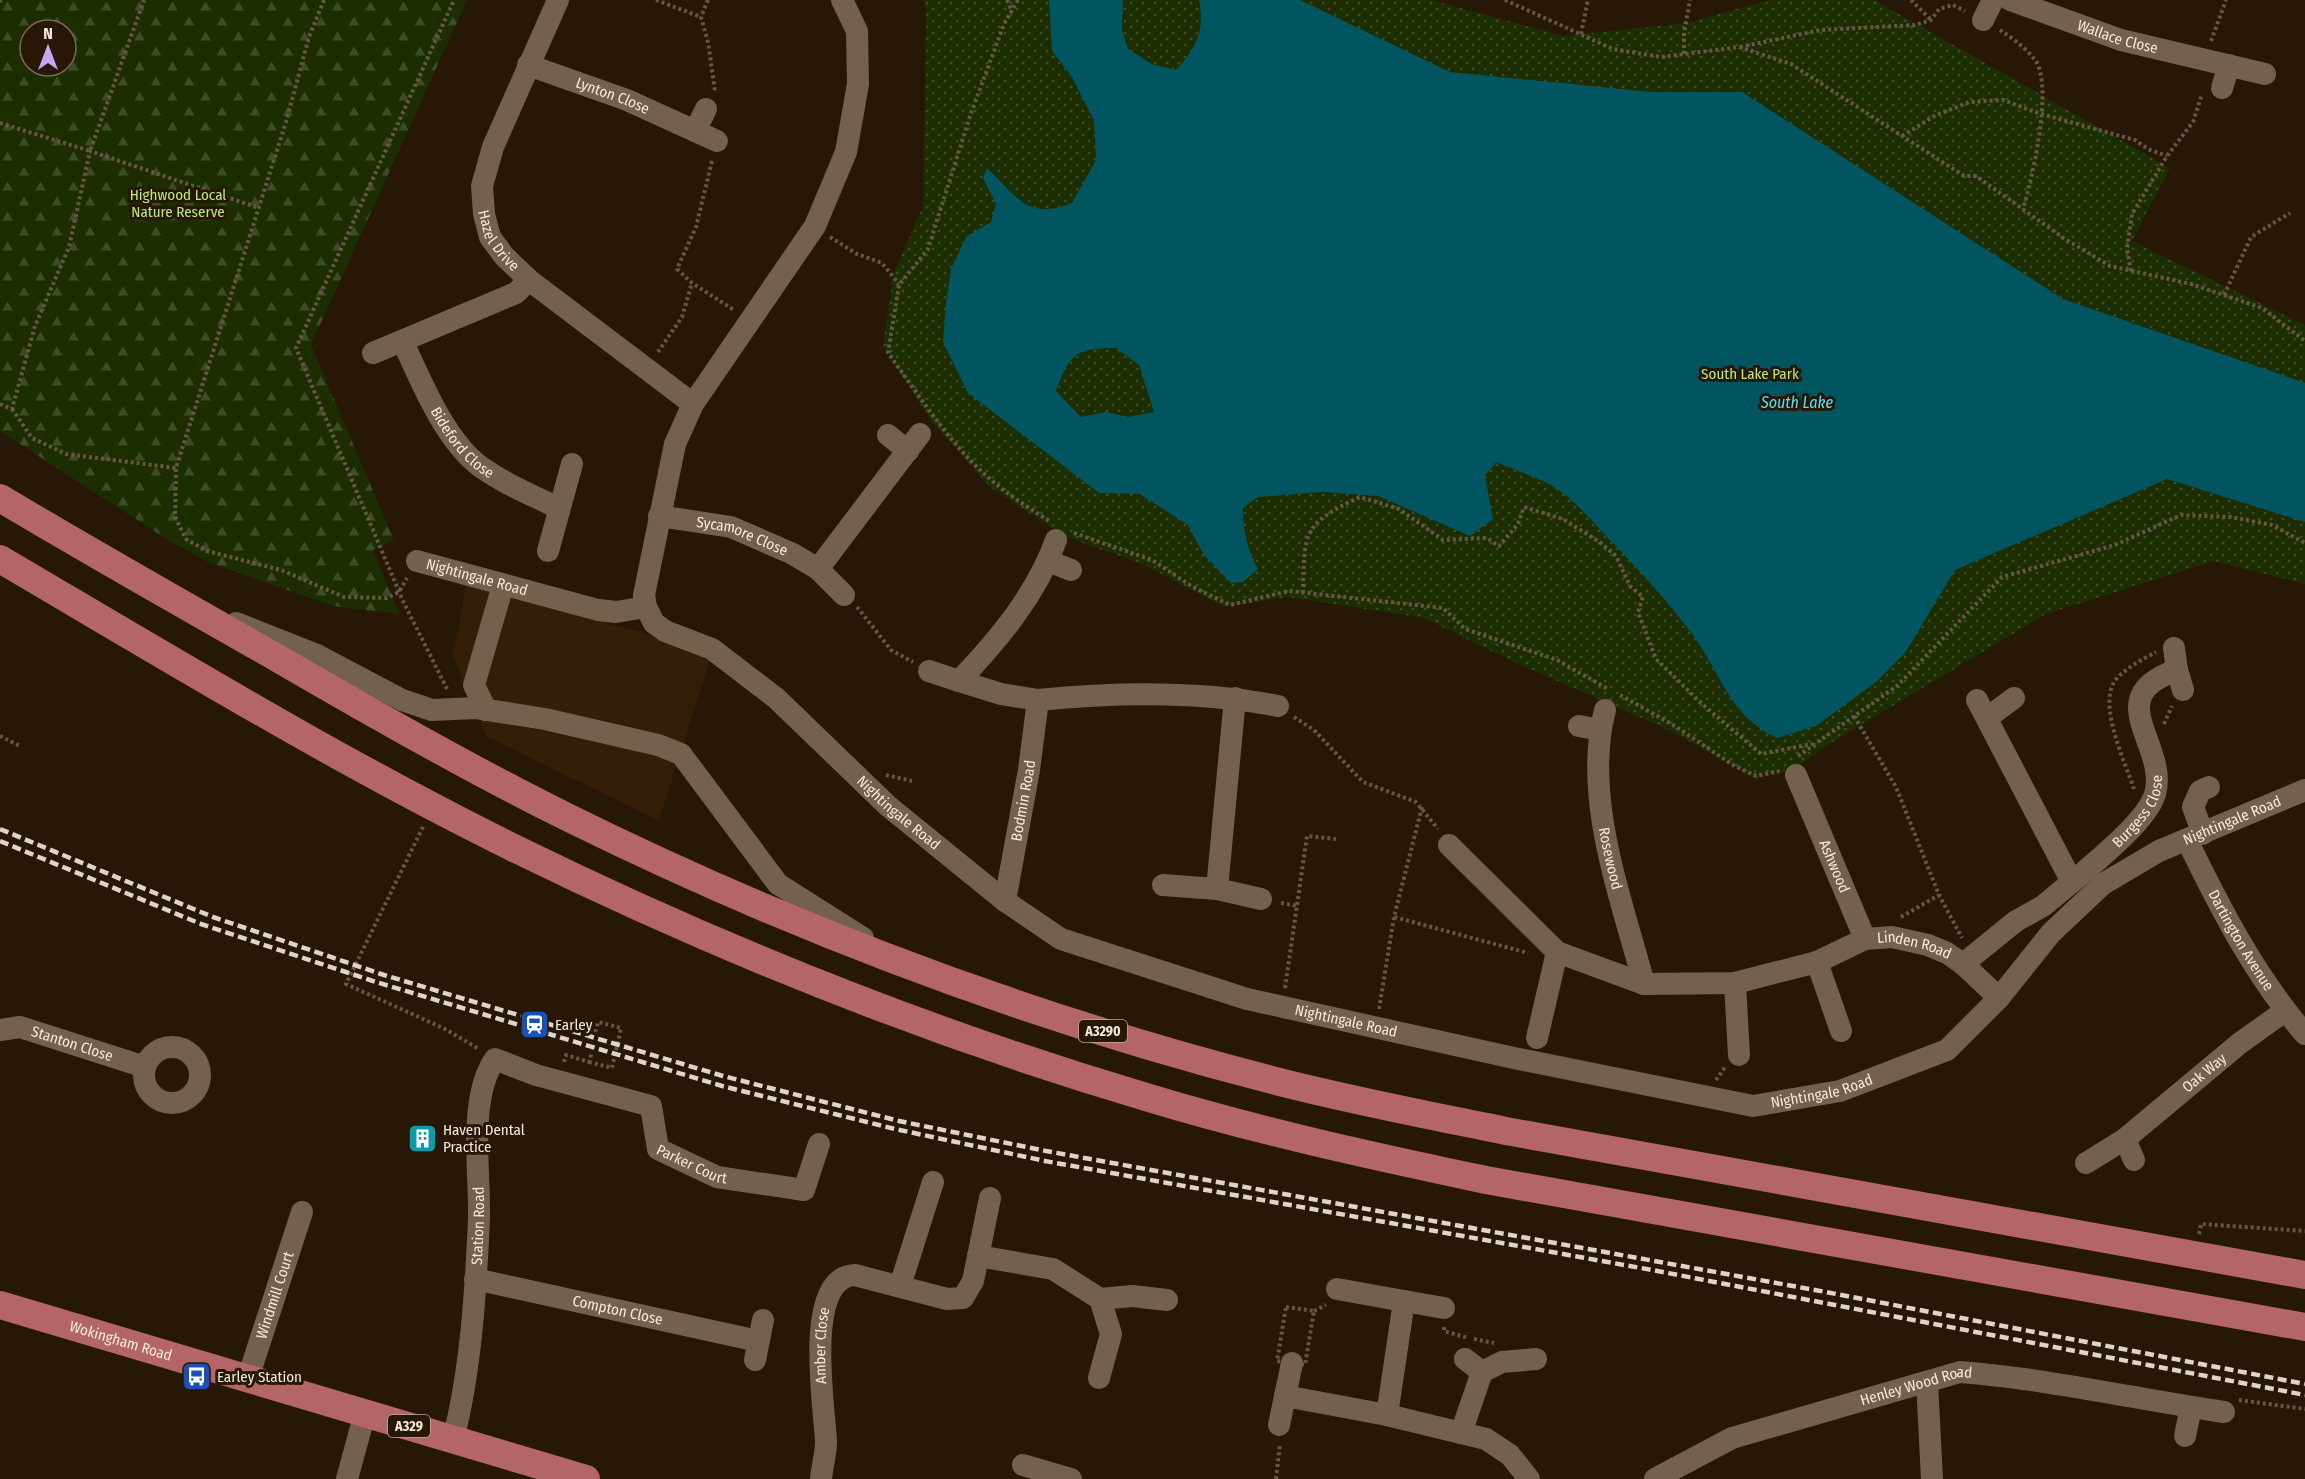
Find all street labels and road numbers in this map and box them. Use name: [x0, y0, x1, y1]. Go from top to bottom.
street label: Wallace Close: [2075, 16, 2160, 57]
street label: Lynton Close: [573, 74, 652, 118]
street label: Hazel Drive: [474, 208, 523, 275]
street label: Bideford Close: [427, 404, 497, 482]
street label: Sycamore Close: [695, 513, 791, 560]
street label: Nightingale Road: [424, 555, 530, 600]
street label: Bodmin Road: [1007, 759, 1039, 843]
street label: Nightingale Road: [853, 772, 944, 854]
street label: Burgess Close: [2109, 775, 2166, 851]
street label: Nightingale Road: [2180, 792, 2284, 849]
street label: Rosewood: [1595, 826, 1626, 892]
street label: Ashwood: [1815, 837, 1854, 895]
street label: Dartington Avenue: [2204, 887, 2278, 994]
street label: Linden Road: [1877, 928, 1954, 963]
street label: Nightingale Road: [1293, 1001, 1399, 1041]
road number: A3290: [1079, 1020, 1127, 1042]
street label: Stanton Close: [29, 1022, 115, 1065]
street label: Oak Way: [2179, 1049, 2230, 1096]
street label: Nightingale Road: [1769, 1070, 1875, 1112]
street label: Parker Court: [654, 1141, 728, 1187]
street label: Station Road: [468, 1186, 488, 1266]
street label: Windmill Court: [252, 1249, 298, 1341]
street label: Compton Close: [571, 1292, 664, 1329]
street label: Amber Close: [811, 1306, 834, 1384]
street label: Wokingham Road: [67, 1317, 174, 1365]
street label: Henley Wood Road: [1858, 1363, 1973, 1409]
road number: A329: [388, 1415, 430, 1437]

